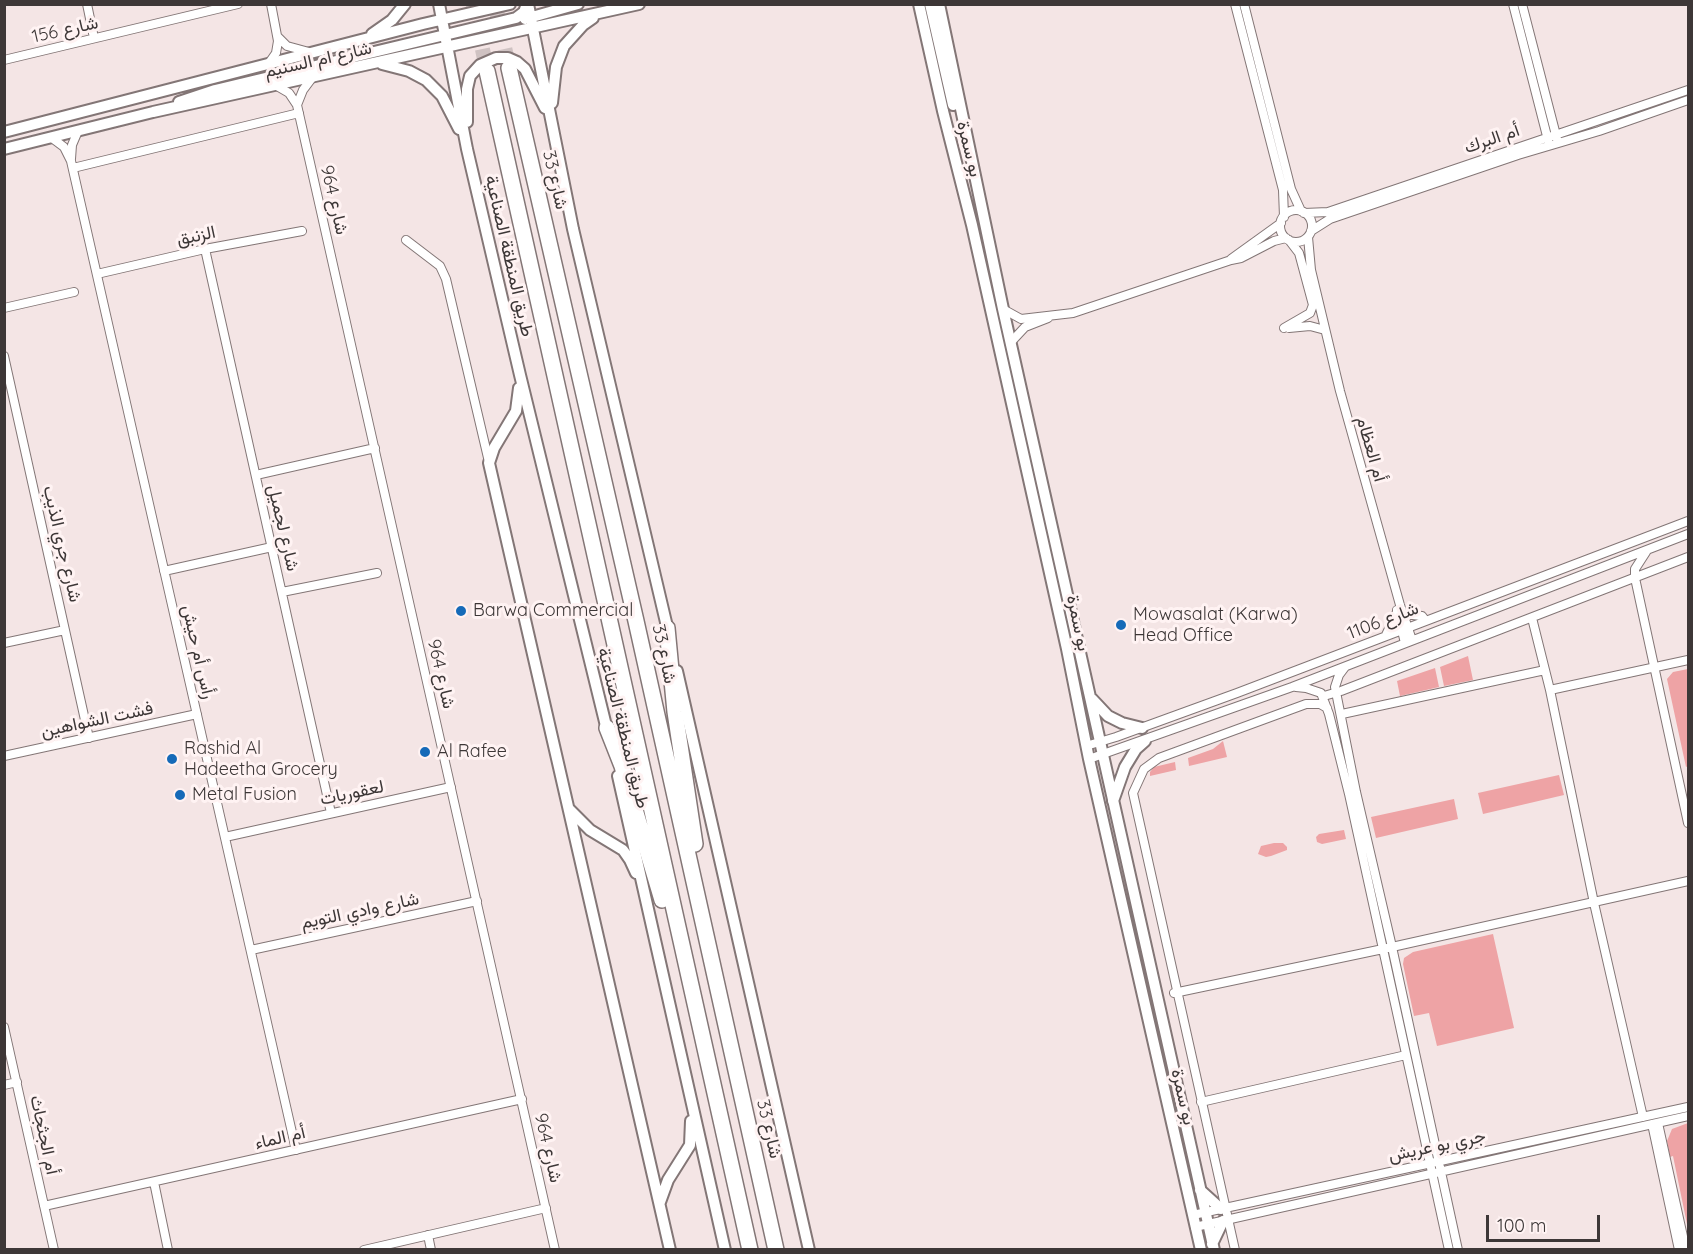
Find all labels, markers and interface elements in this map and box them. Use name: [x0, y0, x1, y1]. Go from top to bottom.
street label: شارع 156: [30, 12, 100, 48]
street label: شارع ام السنيم: [262, 37, 374, 83]
street label: بو سمرة: [952, 119, 986, 179]
street label: أم البرك: [1462, 120, 1522, 158]
street label: شارع 33: [538, 148, 572, 212]
street label: شارع 964: [316, 163, 352, 237]
street label: طريق المنطقة الصناعية: [480, 173, 538, 339]
street label: الزنبق: [175, 221, 217, 251]
street label: أم العظام: [1351, 414, 1391, 484]
street label: شارع لجميل: [263, 483, 303, 573]
street label: شارع جري الذيب: [38, 484, 86, 604]
street label: بو سمرة: [1062, 593, 1094, 653]
street label: شارع 1106: [1344, 598, 1422, 644]
place label: Barwa Commercial: [473, 600, 633, 622]
street label: رأس أم حيش: [177, 603, 219, 701]
marker: Barwa Commercial: [454, 604, 468, 618]
place label: Mowasalat (Karwa) Head Office: [1133, 604, 1298, 646]
marker: Mowasalat (Karwa) Head Office: [1114, 618, 1128, 632]
street label: شارع 33: [647, 622, 681, 686]
street label: شارع 964: [423, 637, 459, 711]
street label: طريق المنطقة الصناعية: [593, 645, 653, 811]
street label: فشت الشواهين: [39, 698, 155, 742]
place label: Rashid Al Hadeetha Grocery: [184, 738, 338, 780]
place label: Al Rafee: [437, 741, 507, 763]
marker: Al Rafee: [418, 745, 432, 759]
marker: Rashid Al Hadeetha Grocery: [165, 752, 179, 766]
street label: لعقوريات: [318, 776, 386, 810]
place label: Metal Fusion: [192, 784, 297, 806]
marker: Metal Fusion: [173, 788, 187, 802]
street label: شارع وادي التويم: [299, 888, 421, 934]
street label: بو سمرة: [1166, 1067, 1200, 1127]
street label: أم الجثجاث: [25, 1093, 63, 1177]
street label: شارع 33: [752, 1097, 786, 1161]
street label: شارع 964: [530, 1111, 566, 1185]
street label: أم الماء: [252, 1122, 308, 1154]
street label: جري بو عريش: [1386, 1125, 1488, 1167]
scale bar: [1489, 1203, 1603, 1241]
text: 100 m: [1497, 1214, 1546, 1237]

